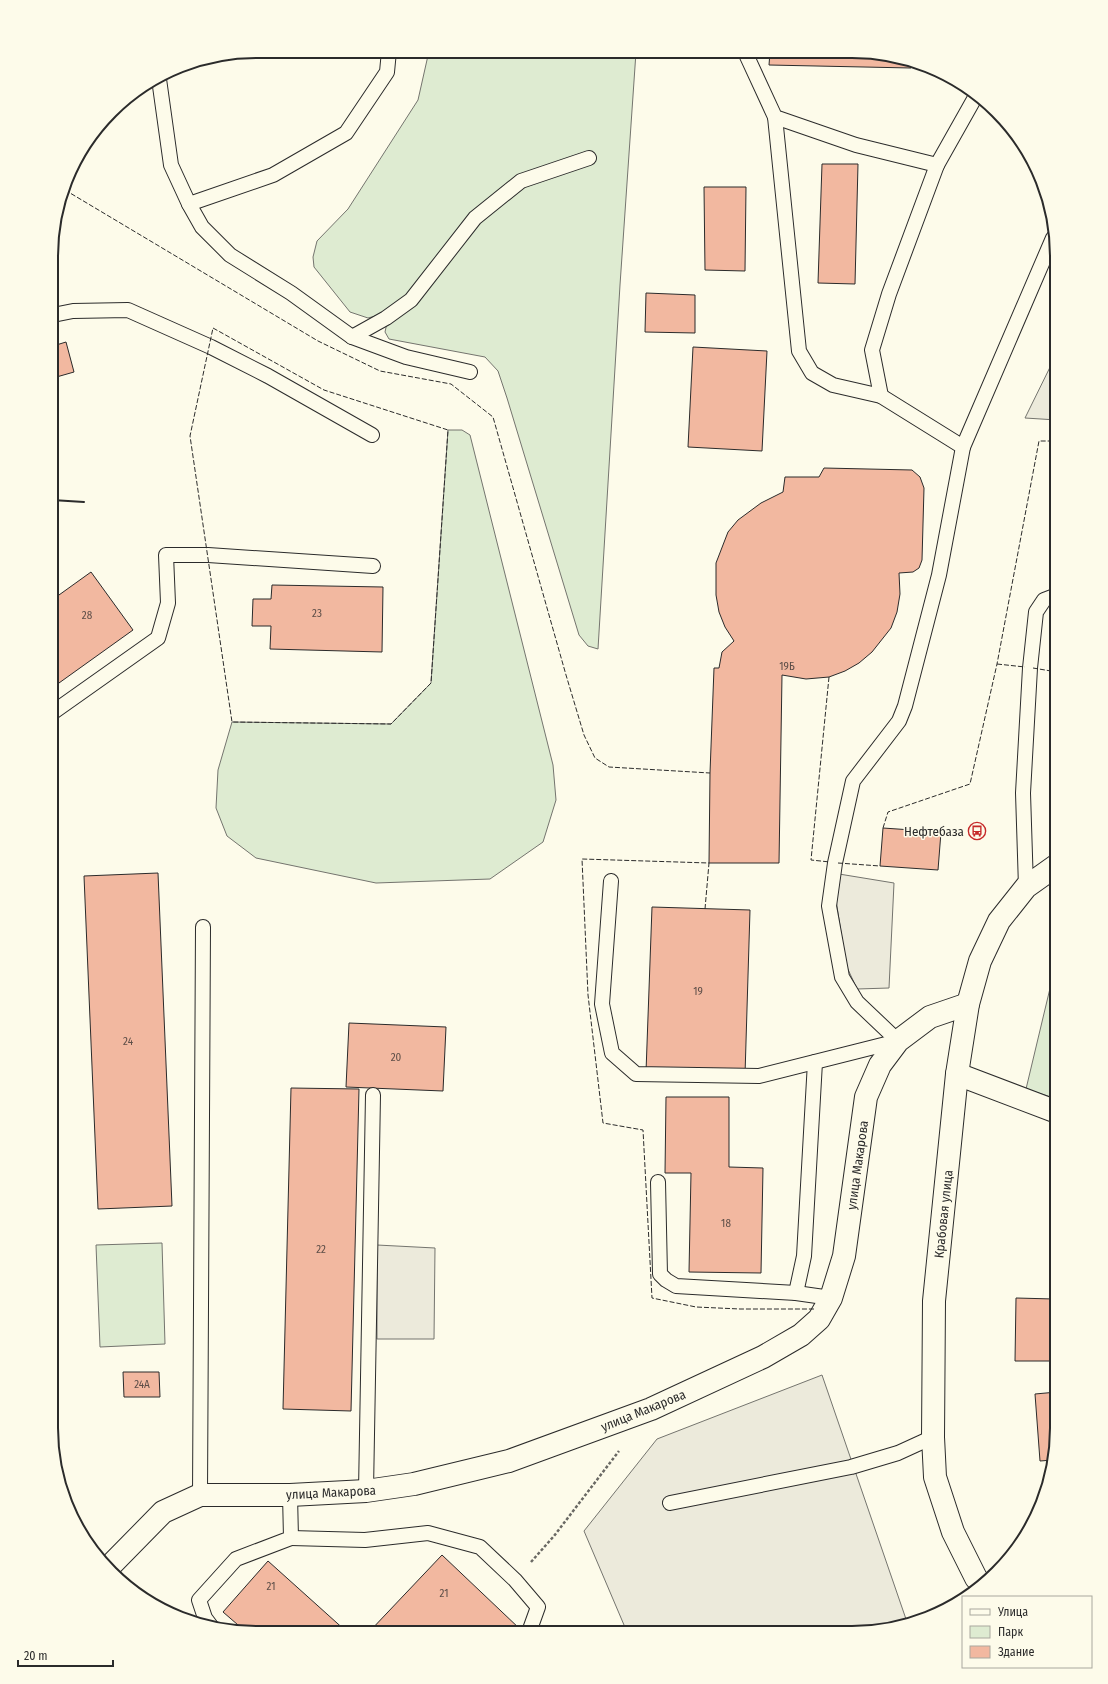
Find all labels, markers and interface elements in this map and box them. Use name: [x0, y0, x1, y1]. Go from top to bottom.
house number: 23: [312, 607, 322, 620]
house number: 28: [82, 609, 93, 622]
house number: 19Б: [779, 660, 795, 673]
bus stop icon: Нефтебаза: [967, 821, 987, 841]
place label: Нефтебаза: [904, 824, 964, 839]
house number: 19: [693, 985, 703, 998]
house number: 24: [123, 1035, 134, 1048]
house number: 20: [391, 1051, 402, 1064]
street label: улица Макарова: [844, 1119, 871, 1211]
street label: Крабовая улица: [931, 1169, 956, 1259]
house number: 18: [721, 1217, 731, 1230]
house number: 22: [316, 1243, 326, 1256]
house number: 24А: [134, 1378, 150, 1391]
street label: улица Макарова: [599, 1387, 688, 1434]
street label: улица Макарова: [286, 1483, 376, 1502]
house number: 21: [267, 1580, 275, 1593]
house number: 21: [440, 1587, 448, 1600]
legend: [962, 1596, 1092, 1668]
text: Улица: [997, 1605, 1028, 1619]
text: Парк: [998, 1625, 1024, 1639]
scale bar: [18, 1642, 113, 1668]
text: Здание: [998, 1645, 1034, 1659]
text: 20 m: [24, 1649, 48, 1663]

